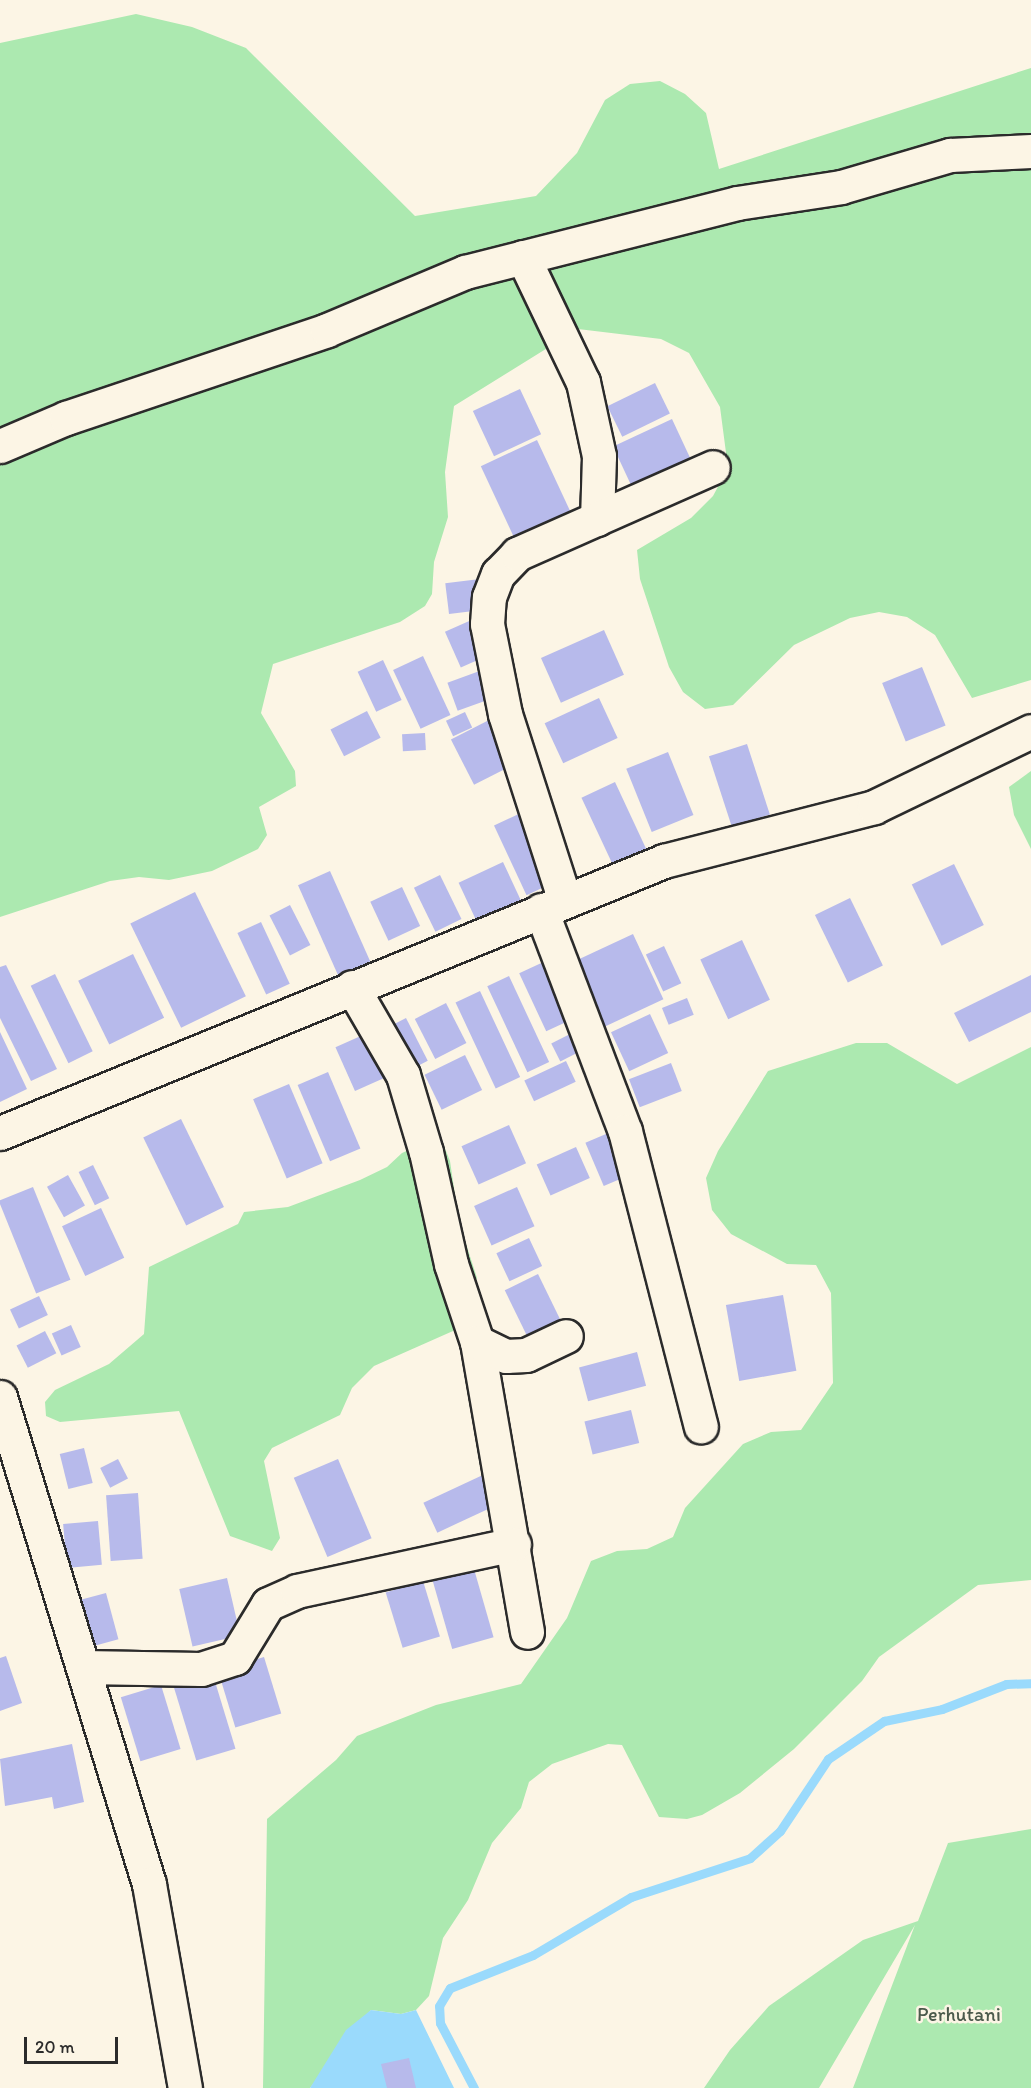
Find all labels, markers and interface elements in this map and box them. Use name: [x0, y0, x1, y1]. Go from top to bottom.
park label: Perhutani: [917, 2002, 1001, 2026]
scale bar: [27, 2025, 122, 2063]
text: 20 m: [35, 2036, 75, 2058]

